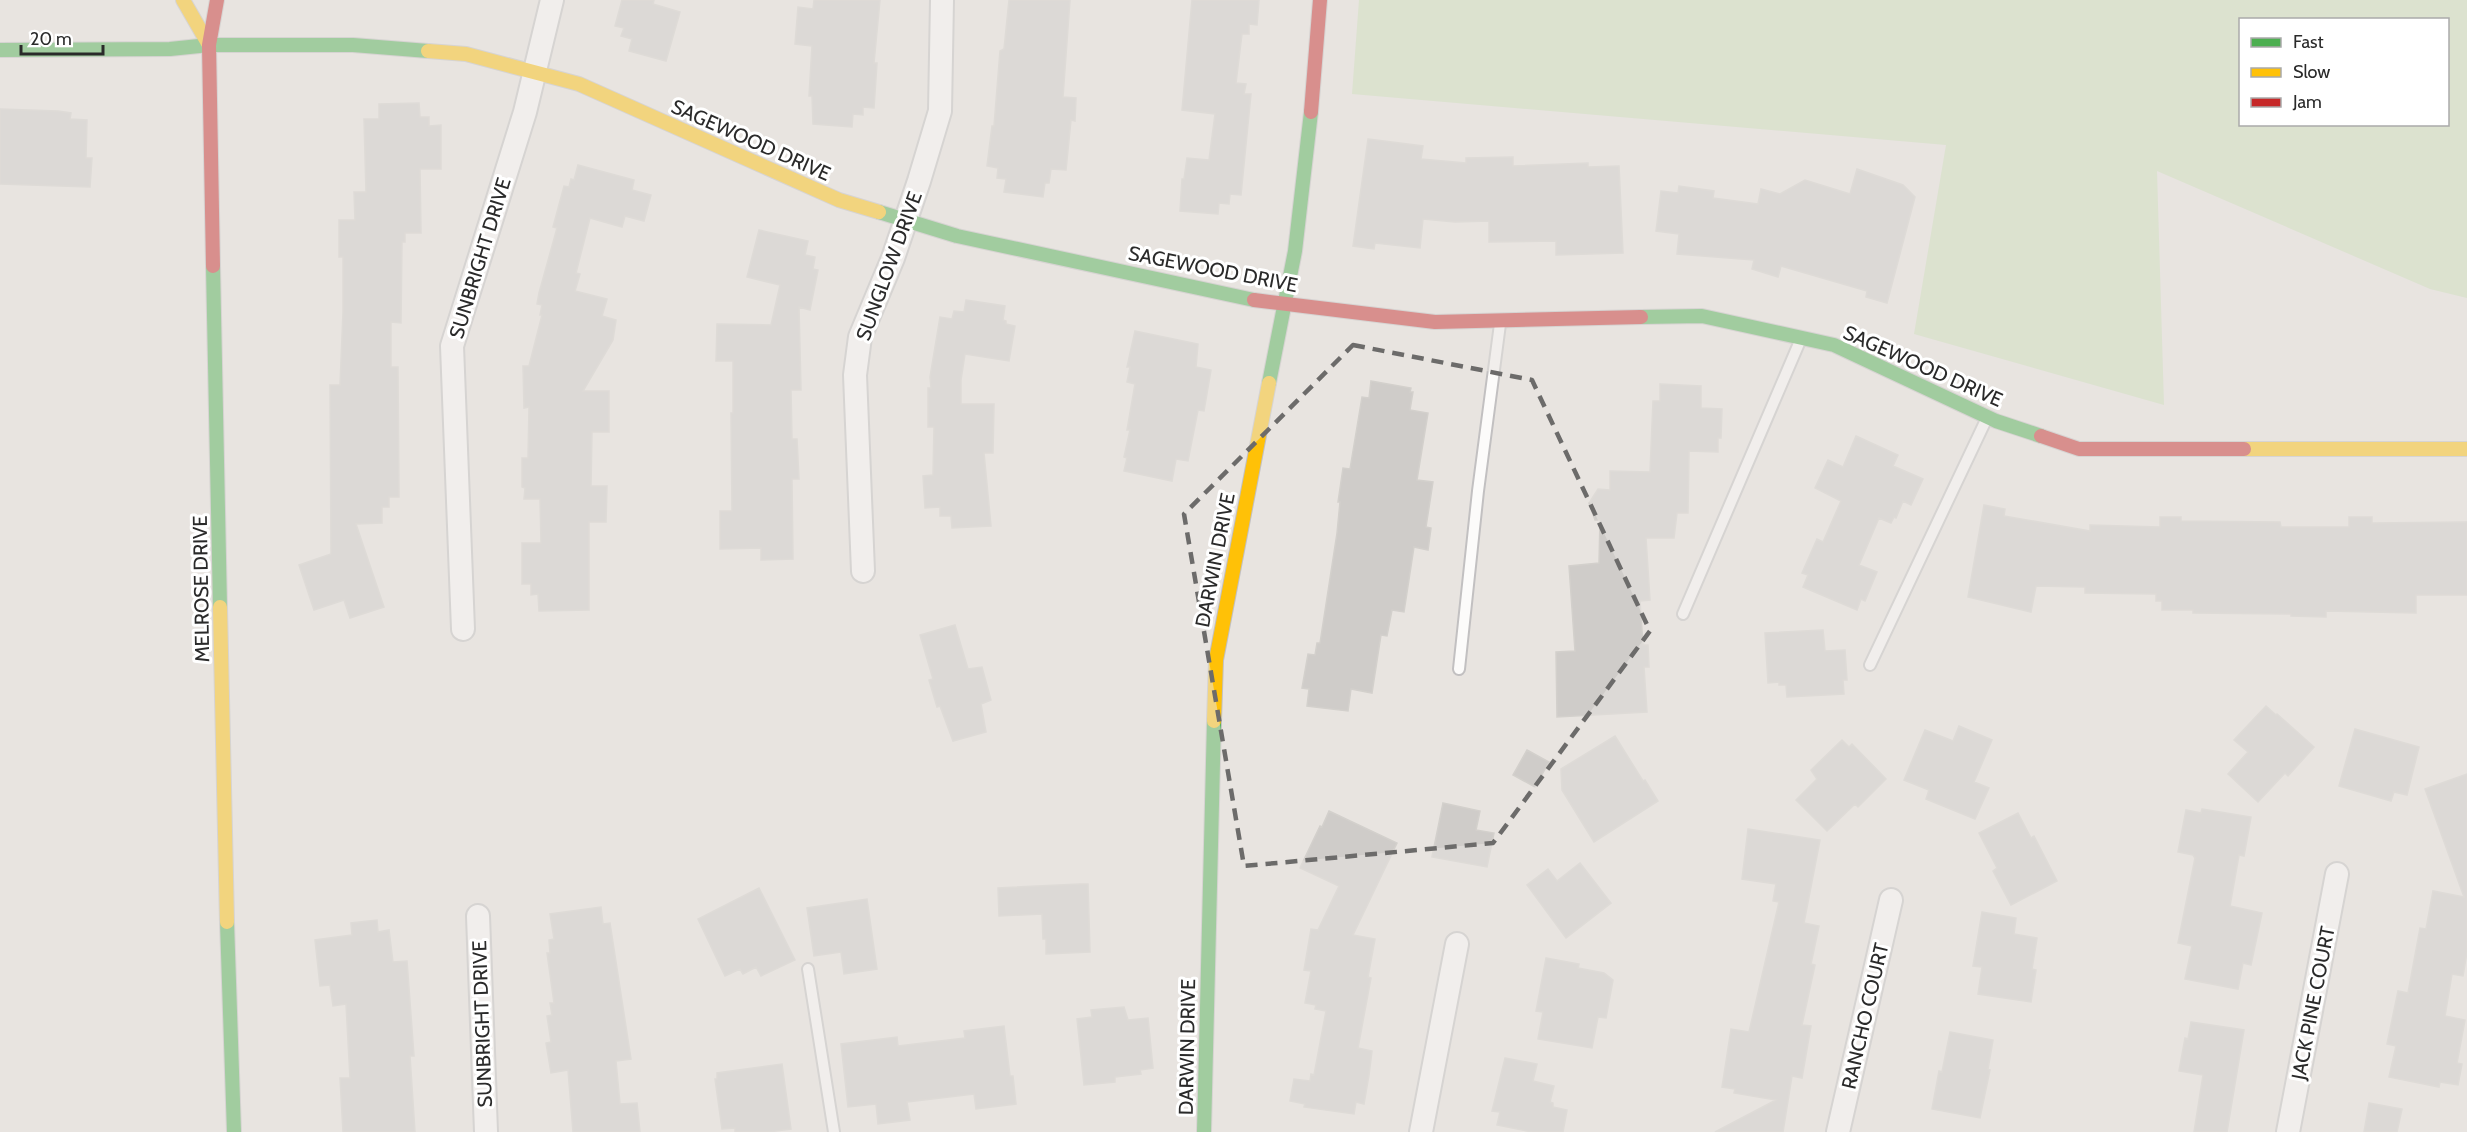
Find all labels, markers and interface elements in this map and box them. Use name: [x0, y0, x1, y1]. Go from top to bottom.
scale bar: [21, 18, 104, 56]
legend: [2239, 18, 2449, 126]
text: 20 m: [30, 28, 72, 50]
text: Fast: [2293, 31, 2324, 53]
text: Slow: [2293, 61, 2330, 83]
text: Jam: [2292, 91, 2322, 113]
street label: SAGEWOOD DRIVE: [668, 94, 834, 186]
street label: SUNBRIGHT DRIVE: [444, 175, 516, 341]
street label: SUNGLOW DRIVE: [851, 188, 927, 344]
street label: SAGEWOOD DRIVE: [1126, 241, 1300, 297]
street label: SAGEWOOD DRIVE: [1840, 320, 2006, 412]
street label: DARWIN DRIVE: [1190, 491, 1240, 629]
street label: MELROSE DRIVE: [188, 515, 214, 663]
street label: JACK PINE COURT: [2286, 924, 2340, 1083]
street label: SUNBRIGHT DRIVE: [467, 940, 497, 1108]
street label: RANCHO COURT: [1837, 940, 1894, 1091]
street label: DARWIN DRIVE: [1174, 979, 1200, 1115]

